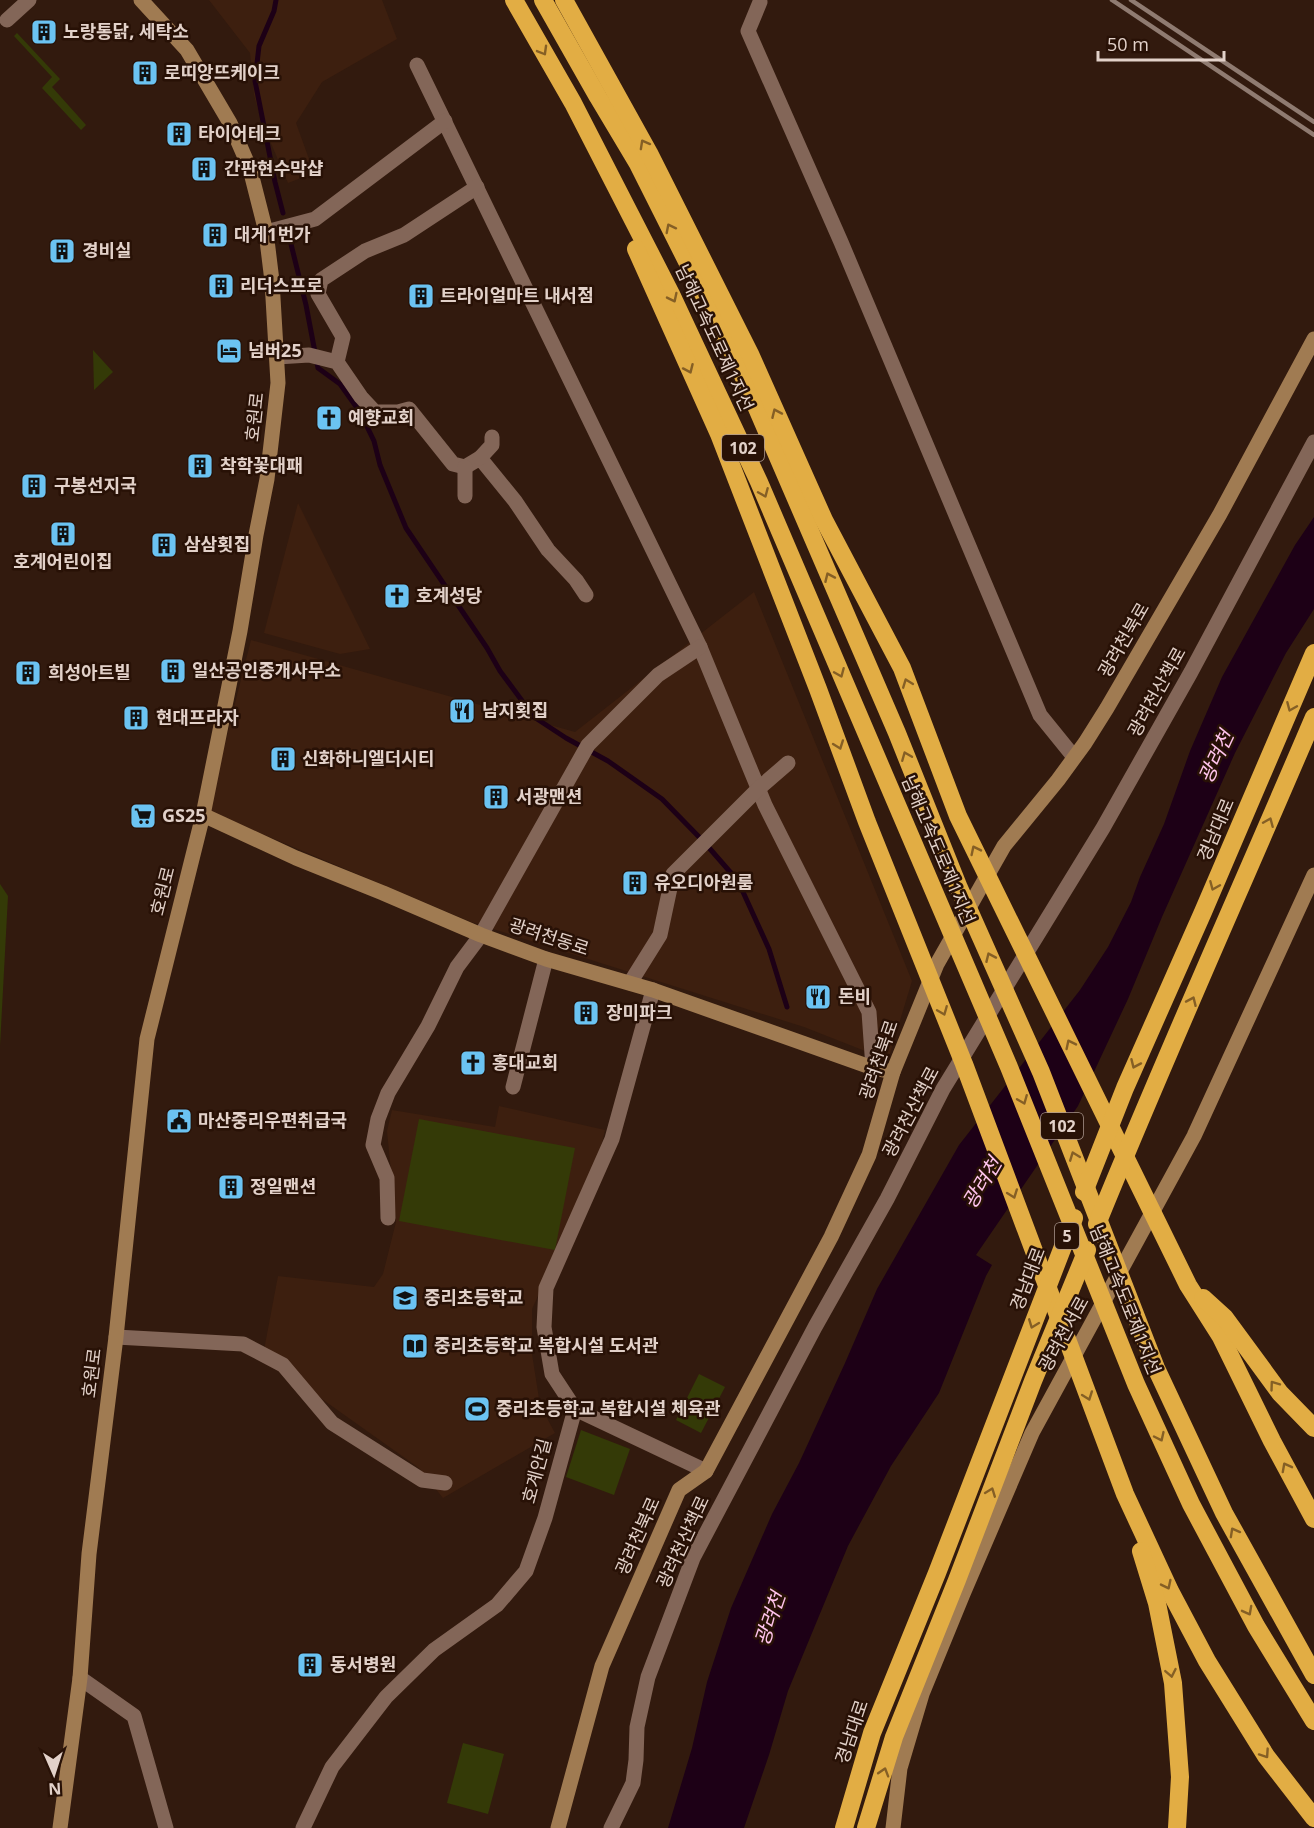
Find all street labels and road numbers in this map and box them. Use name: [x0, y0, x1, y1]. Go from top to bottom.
street label: 남해고속도로제1지선: [670, 260, 759, 415]
street label: 호원로: [239, 391, 269, 443]
road number: 102: [722, 435, 764, 461]
street label: 광려천북로: [1092, 598, 1154, 681]
street label: 광려천산책로: [1122, 642, 1191, 741]
street label: 남해고속도로제1지선: [897, 772, 981, 928]
street label: 경남대로: [1191, 794, 1239, 865]
street label: 호원로: [144, 864, 180, 918]
street label: 광려천동로: [506, 912, 592, 960]
street label: 광려천북로: [853, 1017, 903, 1103]
street label: 광려천산책로: [876, 1062, 944, 1161]
road number: 102: [1041, 1113, 1083, 1139]
street label: 남해고속도로제1지선: [1085, 1221, 1167, 1378]
road number: 5: [1055, 1223, 1079, 1249]
street label: 경남대로: [1004, 1243, 1050, 1314]
street label: 광려천서로: [1033, 1291, 1094, 1376]
street label: 호원로: [76, 1347, 106, 1399]
street label: 호계안길: [516, 1436, 556, 1506]
street label: 광려천산책로: [650, 1491, 714, 1592]
street label: 광려천북로: [609, 1493, 665, 1578]
street label: 경남대로: [829, 1696, 873, 1767]

